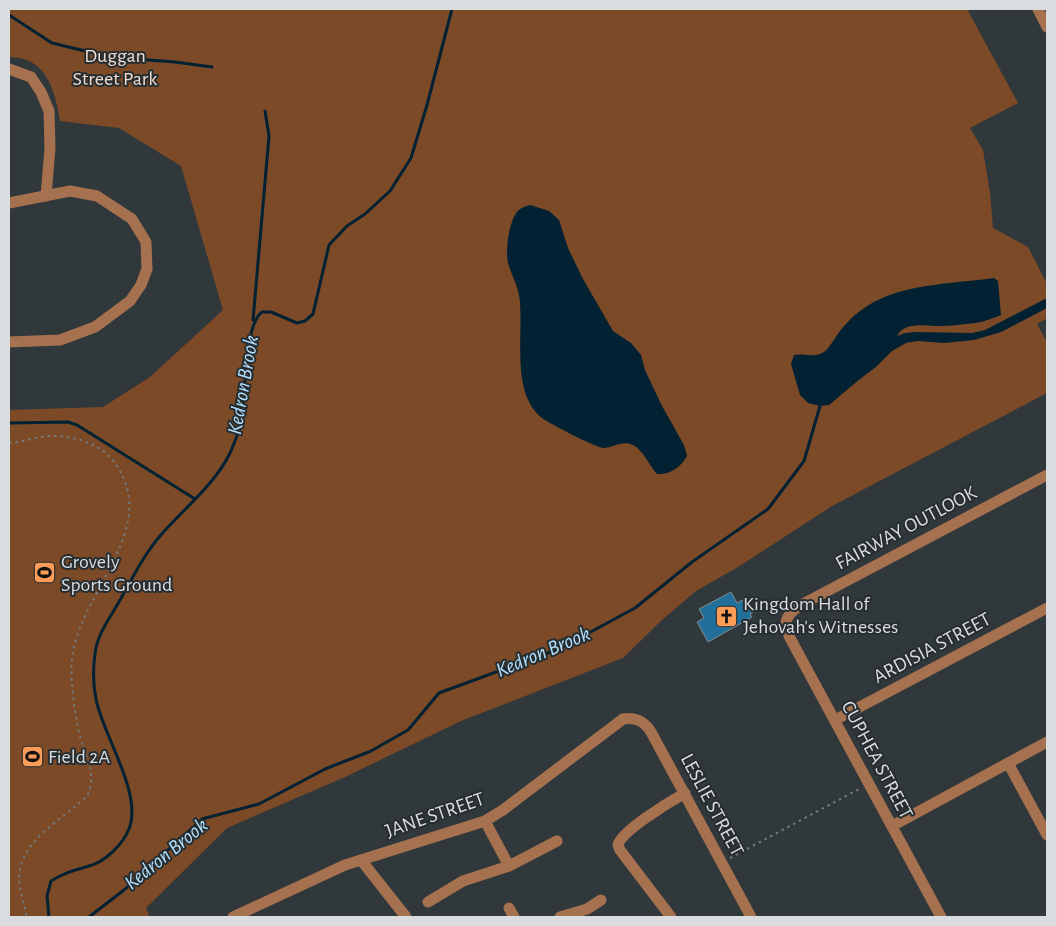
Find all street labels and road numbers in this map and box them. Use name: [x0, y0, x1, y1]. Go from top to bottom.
street label: FAIRWAY OUTLOOK: [832, 482, 980, 574]
street label: ARDISIA STREET: [870, 609, 994, 687]
street label: CUPHEA STREET: [838, 698, 917, 823]
street label: LESLIE STREET: [677, 750, 747, 860]
street label: JANE STREET: [383, 789, 487, 841]

